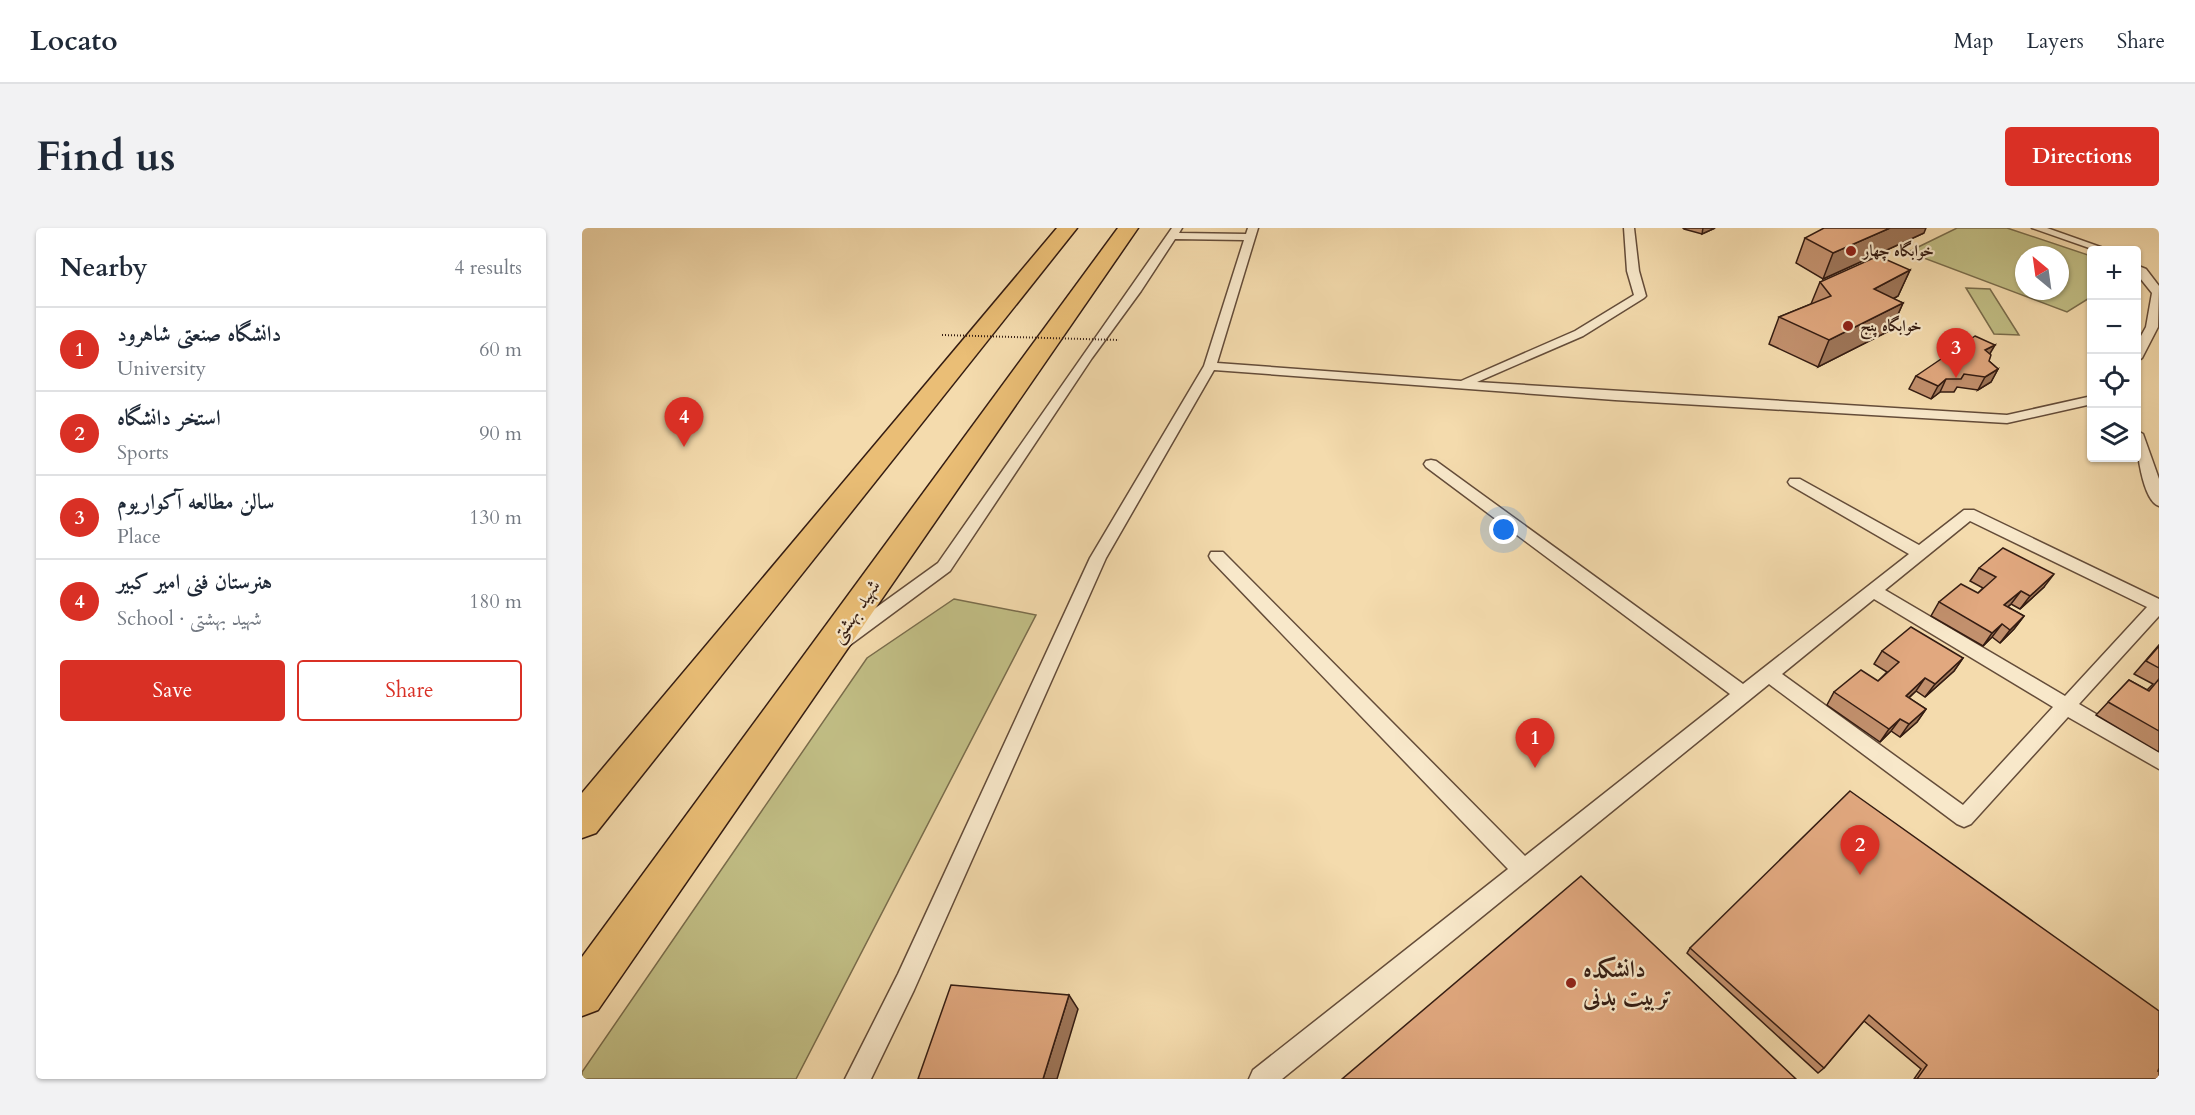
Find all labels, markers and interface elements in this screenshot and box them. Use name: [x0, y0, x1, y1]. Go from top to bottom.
text: Locato: [30, 22, 118, 60]
text: Map: [1954, 27, 1994, 56]
text: Layers: [2027, 27, 2084, 56]
text: Share: [2117, 27, 2165, 56]
button: Directions: [2005, 127, 2159, 186]
text: Find us: [36, 128, 176, 185]
place label: خوابگاه چهار: [1861, 240, 1934, 262]
marker: خوابگاه چهار: [1844, 244, 1858, 258]
north arrow: [2015, 246, 2069, 300]
map controls: [2087, 246, 2141, 462]
button: +: [2087, 246, 2141, 300]
text: Nearby: [60, 250, 148, 285]
text: 4 results: [454, 254, 522, 281]
button: −: [2087, 300, 2141, 354]
place label: خوابگاه پنج: [1860, 315, 1922, 340]
text: دانشگاه صنعتی شاهرود: [117, 319, 282, 349]
marker: خوابگاه پنج: [1841, 319, 1855, 333]
pin: 3: [1936, 328, 1976, 378]
text: 1: [74, 336, 85, 363]
text: 60 m: [479, 336, 522, 363]
button: locate: [2087, 354, 2141, 408]
text: University: [117, 355, 206, 382]
pin: 4: [664, 398, 704, 447]
text: استخر دانشگاه: [117, 403, 221, 433]
button: layers: [2087, 408, 2141, 462]
text: 2: [74, 420, 85, 447]
text: 90 m: [479, 420, 522, 447]
text: Sports: [117, 439, 169, 466]
text: سالن مطالعه آکواریوم: [117, 487, 275, 517]
text: 3: [74, 504, 85, 531]
text: 130 m: [469, 504, 522, 531]
your location: [1489, 515, 1518, 544]
text: Place: [117, 523, 161, 550]
text: هنرستان فنی امیر کبیر: [117, 567, 272, 597]
street label: شهید بهشتی: [823, 574, 888, 649]
text: 4: [74, 588, 85, 615]
text: 180 m: [469, 588, 522, 615]
text: School · شهید بهشتی: [117, 605, 262, 632]
button: Save: [60, 660, 285, 721]
button: Share: [297, 660, 522, 721]
pin: 1: [1516, 718, 1554, 768]
pin: 2: [1840, 826, 1880, 875]
place label: دانشکده تربیت بدنی: [1582, 953, 1672, 1014]
marker: دانشکده تربیت بدنی: [1564, 976, 1578, 990]

